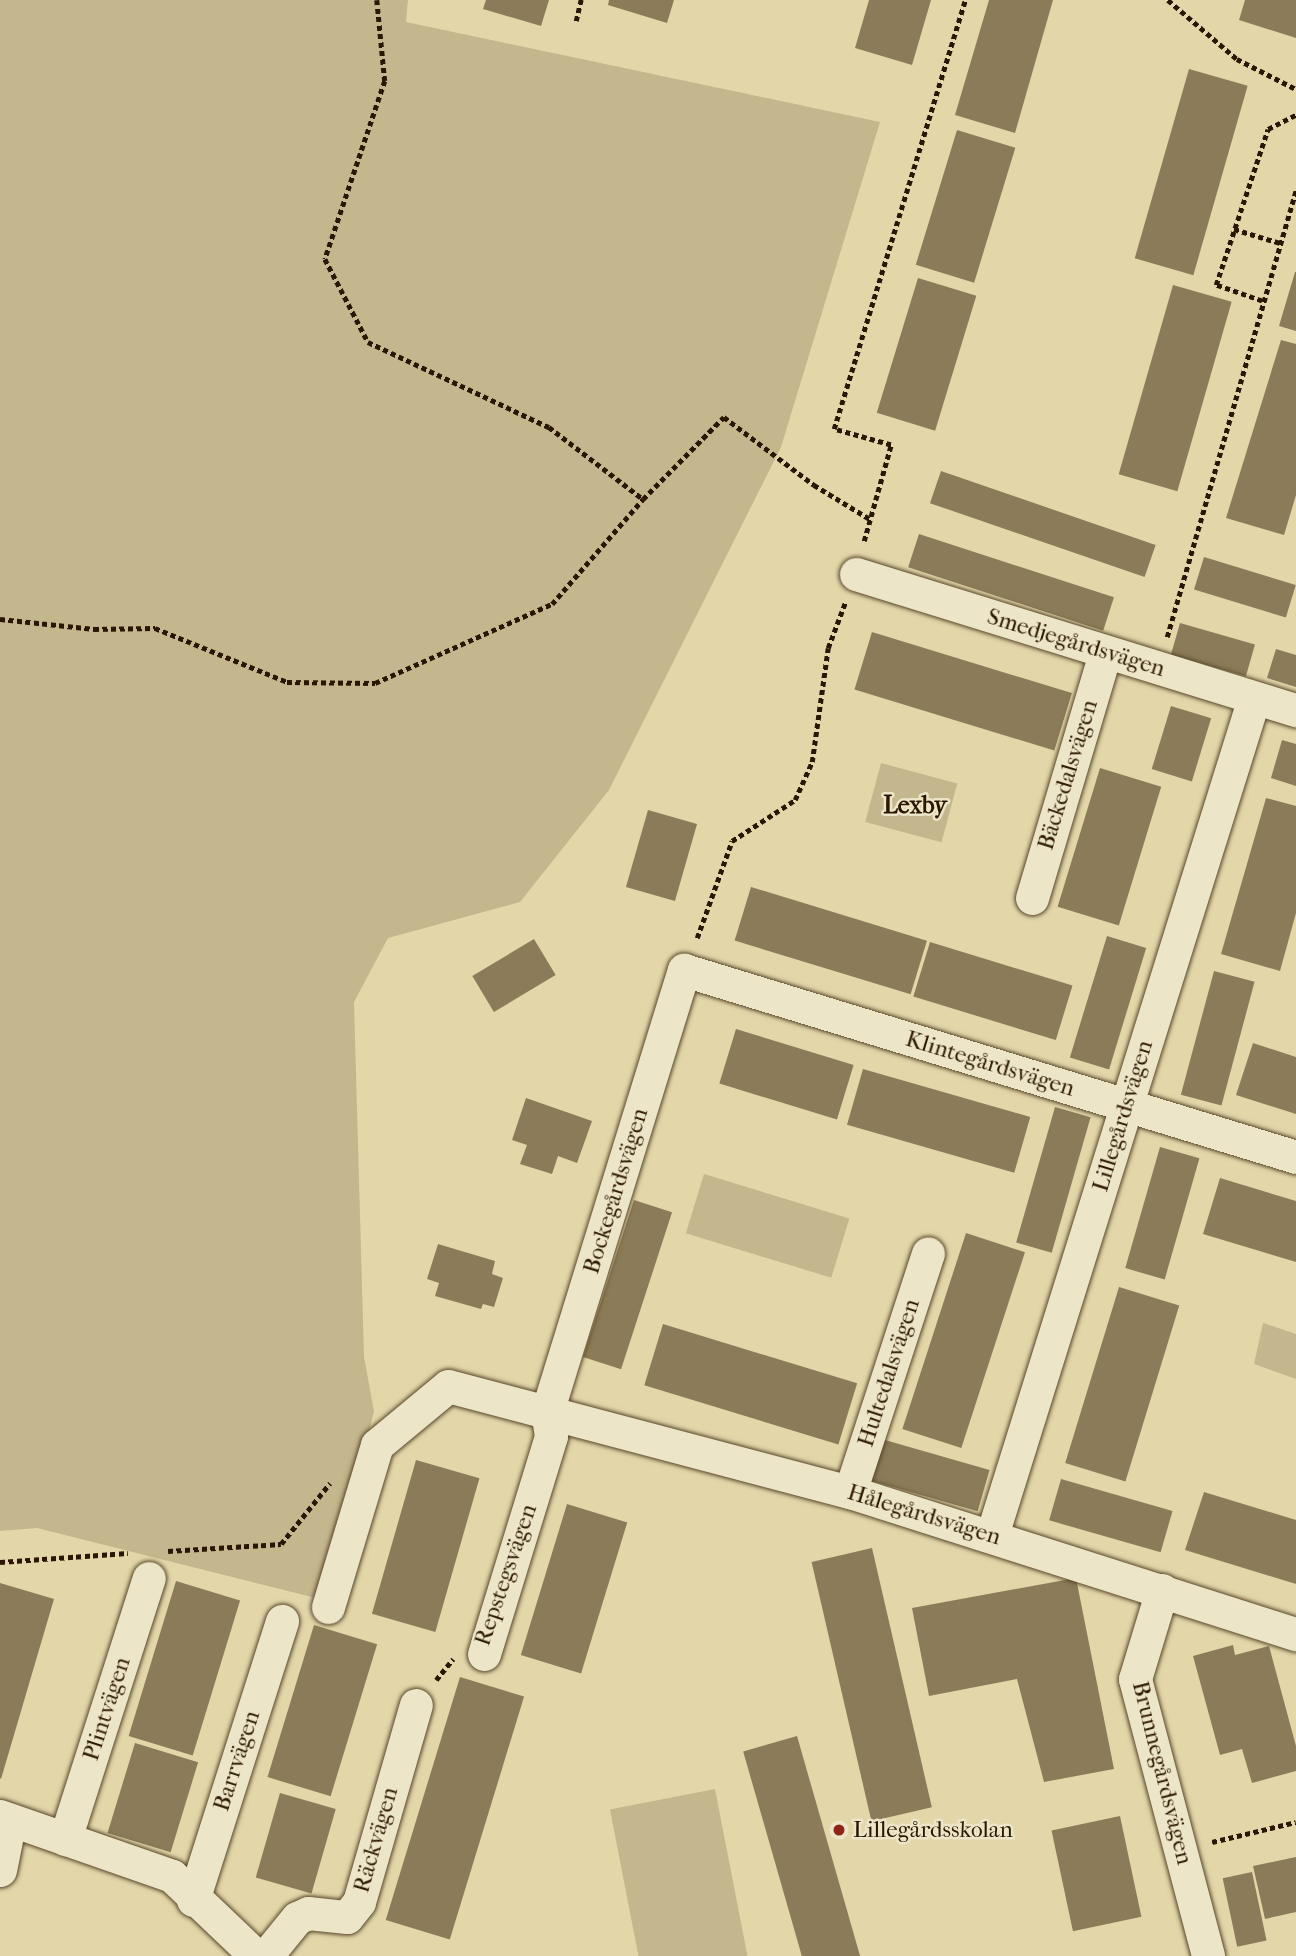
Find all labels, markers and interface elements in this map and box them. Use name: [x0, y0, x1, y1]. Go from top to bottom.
street label: Smedjegårdsvägen: [984, 603, 1168, 683]
street label: Bäckedalsvägen: [1032, 697, 1104, 853]
district label: Lexby: [883, 792, 947, 820]
street label: Klintegårdsvägen: [902, 1025, 1078, 1103]
street label: Lillegårdsvägen: [1087, 1037, 1159, 1195]
street label: Bockegårdsvägen: [578, 1105, 654, 1277]
street label: Hultedalsvägen: [852, 1296, 926, 1450]
street label: Hålegårdsvägen: [844, 1479, 1004, 1551]
street label: Repstegsvägen: [469, 1501, 543, 1649]
street label: Plintvägen: [77, 1654, 137, 1764]
street label: Brunnegårdsvägen: [1126, 1678, 1198, 1868]
street label: Barrvägen: [208, 1707, 266, 1815]
street label: Räckvägen: [348, 1784, 404, 1896]
place label: Lillegårdsskolan: [853, 1816, 1013, 1844]
marker: Lillegårdsskolan: [831, 1822, 847, 1838]

